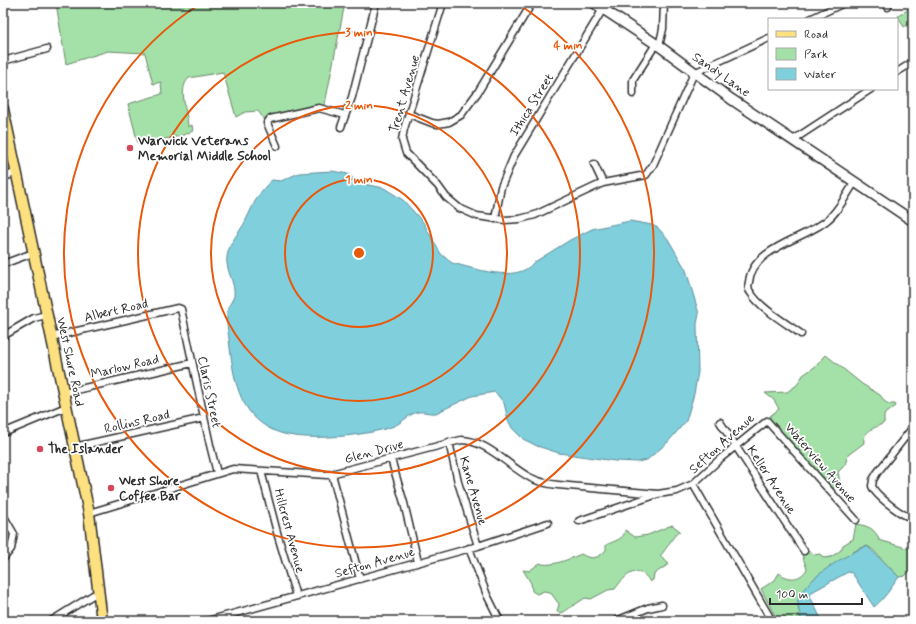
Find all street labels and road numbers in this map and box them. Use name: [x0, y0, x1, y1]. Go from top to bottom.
street label: Sandy Lane: [689, 49, 753, 101]
street label: Trent Avenue: [386, 53, 424, 135]
street label: Ithica Street: [506, 70, 558, 140]
street label: Albert Road: [82, 295, 150, 327]
street label: West Shore Road: [52, 316, 88, 408]
street label: Marlow Road: [89, 351, 161, 383]
street label: Claris Street: [193, 355, 225, 429]
street label: Rollins Road: [103, 406, 171, 438]
street label: Sefton Avenue: [686, 410, 758, 478]
street label: Waterview Avenue: [781, 420, 859, 506]
street label: Glen Drive: [343, 436, 406, 468]
street label: Keller Avenue: [742, 442, 800, 518]
street label: Kane Avenue: [455, 454, 491, 528]
street label: Hillcrest Avenue: [270, 487, 308, 575]
street label: Sefton Avenue: [333, 543, 417, 583]

